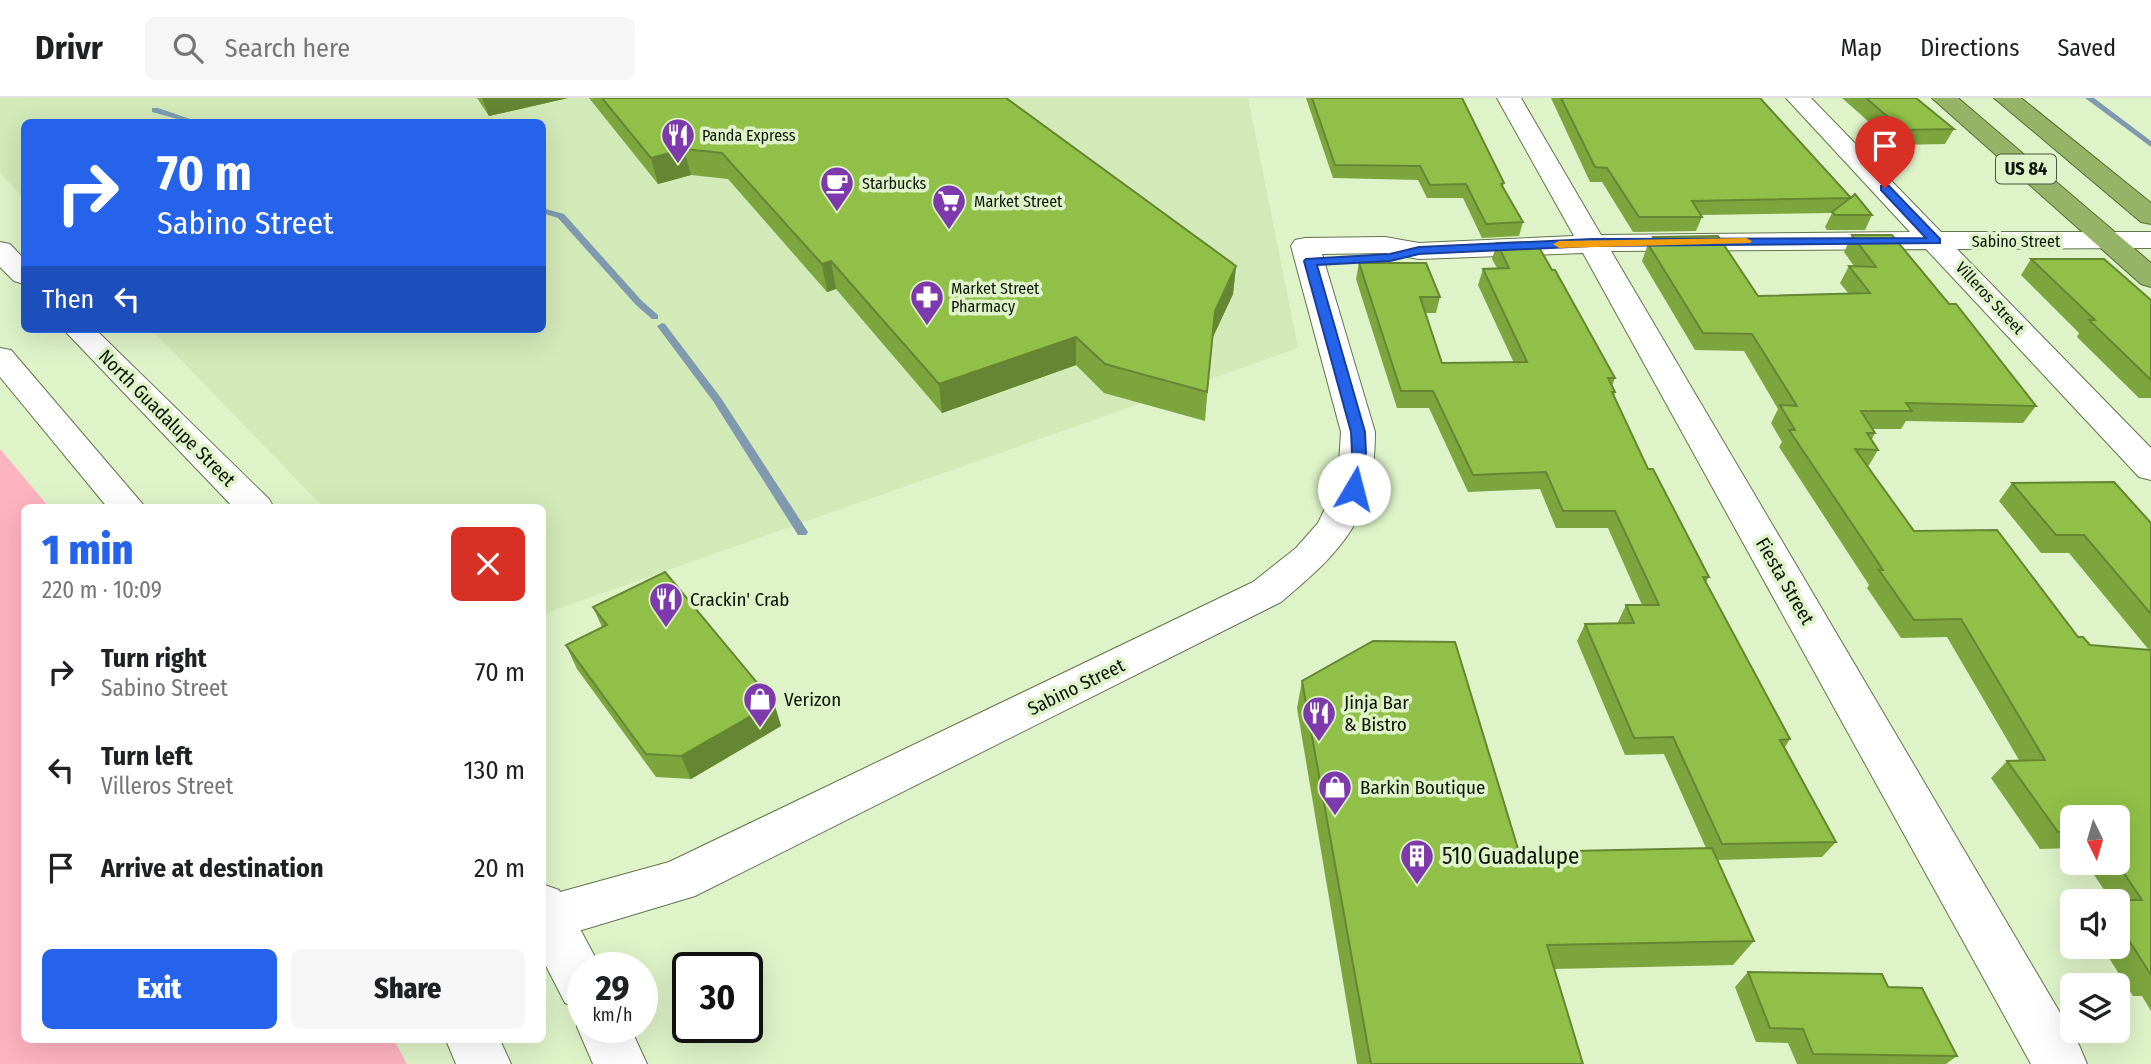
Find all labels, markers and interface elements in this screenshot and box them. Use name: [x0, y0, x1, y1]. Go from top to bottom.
search box: [145, 17, 635, 80]
text: Drivr: [35, 28, 103, 68]
icon: search: [169, 29, 207, 67]
text: Search here: [225, 33, 350, 64]
text: Map: [1841, 34, 1882, 62]
text: Directions: [1920, 34, 2019, 62]
text: Saved: [2057, 34, 2116, 62]
restaurant icon: Panda Express: [659, 116, 697, 165]
pin: [1855, 116, 1915, 188]
place label: Panda Express: [702, 126, 796, 145]
icon: arrive: [1866, 127, 1904, 165]
text: 70 m: [157, 144, 252, 203]
icon: right: [42, 147, 133, 238]
road number: US 84: [1996, 154, 2056, 184]
cafe icon: Starbucks: [818, 164, 856, 213]
place label: Starbucks: [862, 174, 927, 193]
supermarket icon: Market Street: [930, 182, 968, 231]
place label: Market Street: [974, 192, 1063, 211]
text: Sabino Street: [157, 204, 334, 242]
street label: Sabino Street: [1972, 232, 2061, 251]
street label: Villeros Street: [1952, 258, 2029, 339]
pharmacy icon: Market Street Pharmacy: [908, 278, 946, 327]
place label: Market Street Pharmacy: [951, 279, 1040, 316]
icon: left: [108, 280, 146, 318]
text: Then: [42, 284, 94, 315]
street label: North Guadalupe Street: [94, 345, 241, 492]
position arrow: [1317, 452, 1391, 526]
text: 1 min: [42, 525, 133, 575]
button: close: [451, 527, 525, 601]
street label: Fiesta Street: [1751, 533, 1819, 629]
text: 220 m · 10:09: [42, 576, 162, 604]
restaurant icon: Crackin' Crab: [647, 580, 685, 629]
place label: Crackin' Crab: [690, 588, 789, 611]
text: Turn right: [101, 643, 207, 674]
icon: right: [42, 653, 80, 691]
street label: Sabino Street: [1024, 653, 1129, 720]
text: 70 m: [475, 657, 525, 688]
text: Sabino Street: [101, 674, 228, 702]
shop icon: Verizon: [741, 680, 779, 729]
place label: Verizon: [784, 688, 841, 711]
place label: Jinja Bar & Bistro: [1344, 691, 1409, 736]
restaurant icon: Jinja Bar & Bistro: [1300, 694, 1338, 743]
text: Turn left: [101, 741, 193, 772]
icon: left: [42, 751, 80, 789]
text: 130 m: [463, 755, 525, 786]
shop icon: Barkin Boutique: [1316, 768, 1354, 817]
text: Villeros Street: [101, 772, 233, 800]
place label: Barkin Boutique: [1360, 776, 1485, 799]
north arrow: [2060, 805, 2130, 875]
map controls: [2060, 805, 2130, 1043]
building icon: 510 Guadalupe: [1398, 837, 1436, 886]
place label: 510 Guadalupe: [1442, 842, 1579, 870]
icon: arrive: [42, 849, 80, 887]
text: Arrive at destination: [101, 853, 324, 884]
text: 20 m: [474, 853, 525, 884]
button: sound: [2060, 889, 2130, 959]
button: Exit: [42, 949, 277, 1029]
button: Share: [291, 949, 525, 1029]
speed limit sign: 30: [672, 952, 763, 1043]
text: 29: [595, 967, 630, 1009]
button: layers: [2060, 973, 2130, 1043]
text: km/h: [592, 1004, 633, 1026]

